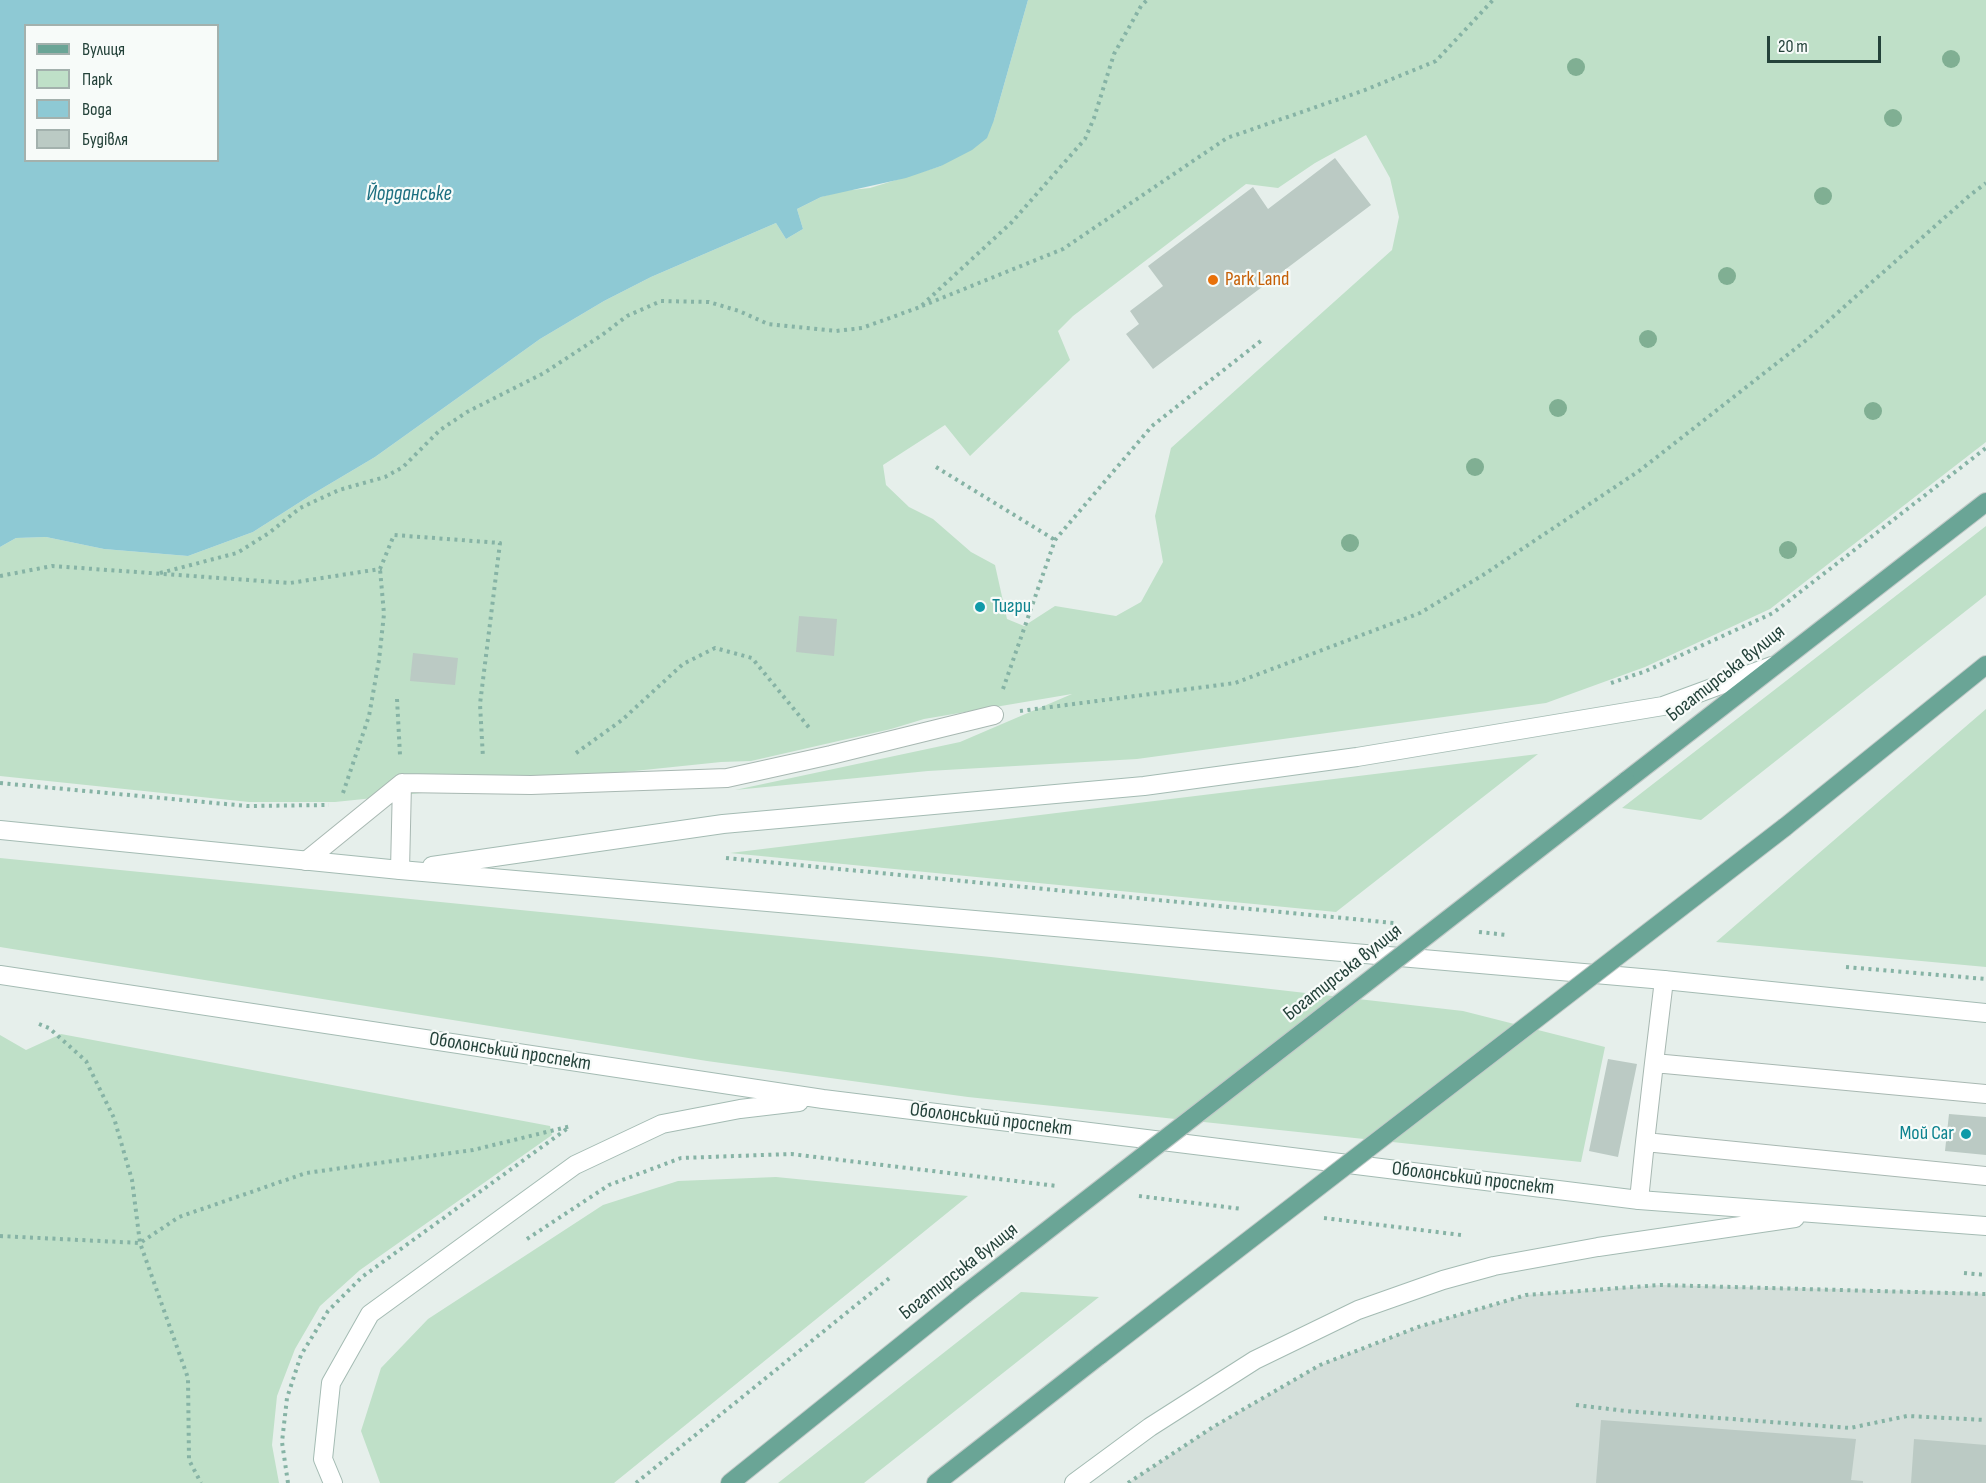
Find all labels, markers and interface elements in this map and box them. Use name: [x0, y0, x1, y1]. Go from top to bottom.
legend: [24, 24, 219, 162]
scale bar: [1770, 24, 1884, 62]
text: 20 m: [1778, 36, 1808, 57]
text: Вулиця: [82, 39, 125, 60]
text: Парк: [82, 69, 112, 90]
text: Вода: [82, 99, 112, 120]
text: Будівля: [82, 129, 128, 150]
water label: Йорданське: [366, 182, 452, 208]
place label: Park Land: [1225, 268, 1289, 292]
marker: Park Land: [1206, 273, 1220, 287]
place label: Тигри: [992, 595, 1031, 619]
marker: Тигри: [973, 600, 987, 614]
street label: Богатирська вулиця: [1662, 620, 1790, 728]
street label: Богатирська вулиця: [1279, 919, 1407, 1027]
street label: Оболонський проспект: [427, 1027, 593, 1077]
street label: Оболонський проспект: [908, 1098, 1074, 1142]
place label: Мой Car: [1899, 1122, 1954, 1146]
marker: Мой Car: [1959, 1127, 1973, 1141]
street label: Оболонський проспект: [1390, 1157, 1556, 1201]
street label: Богатирська вулиця: [895, 1218, 1023, 1326]

